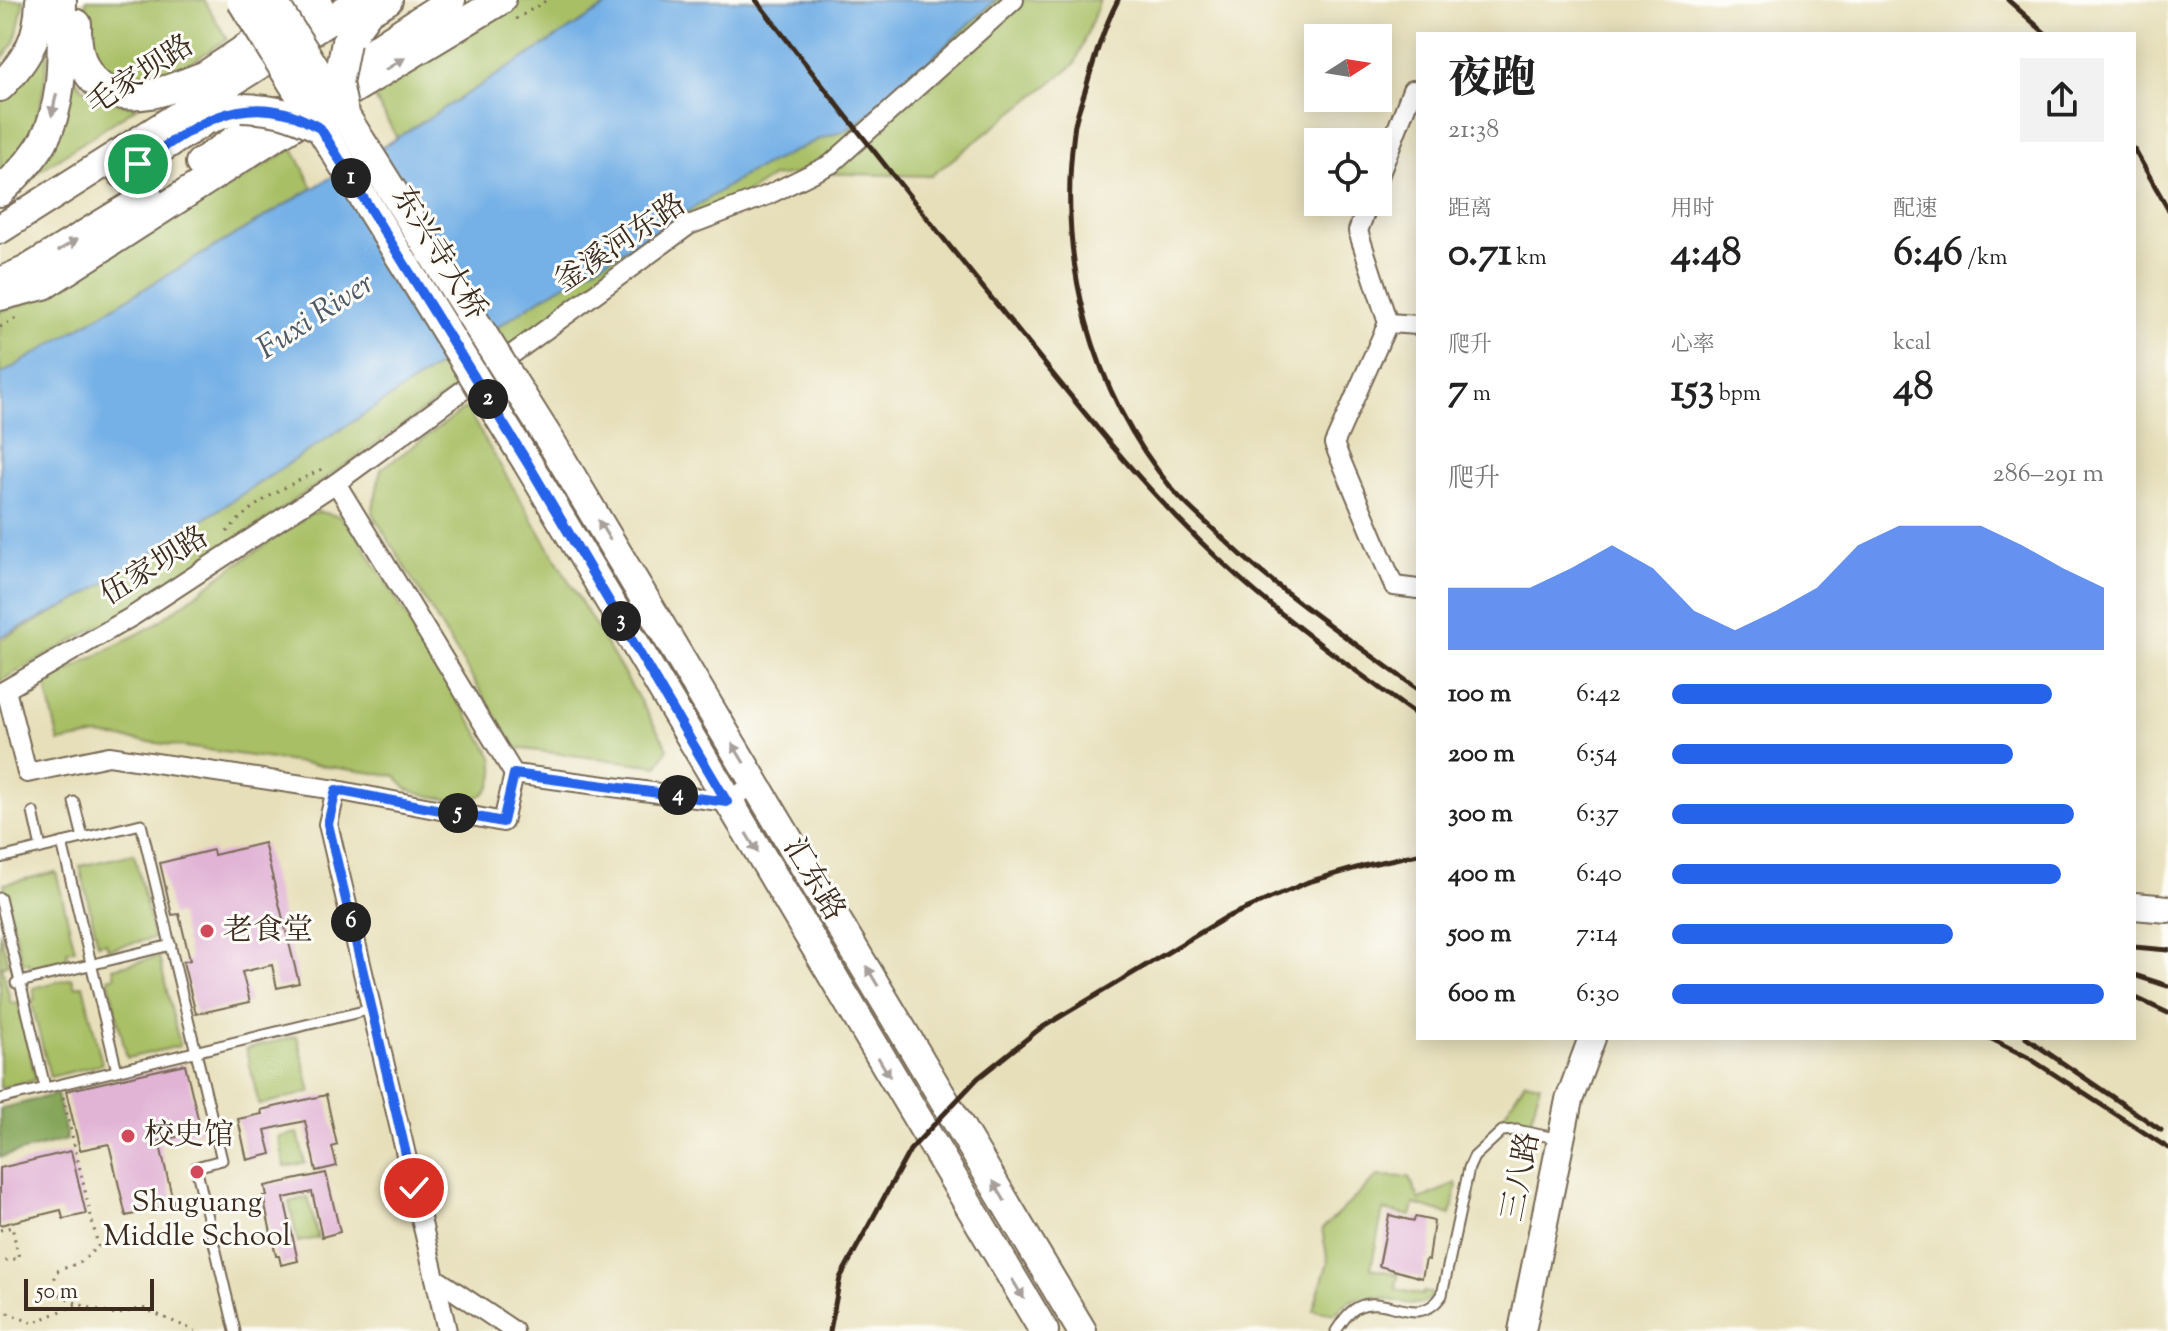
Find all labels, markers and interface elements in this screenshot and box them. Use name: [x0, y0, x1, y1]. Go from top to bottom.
north arrow: [1304, 24, 1392, 112]
map controls: [1304, 24, 1392, 216]
street label: 毛家坝路: [79, 25, 203, 127]
text: 夜跑: [1448, 50, 1536, 113]
one-way arrow: [384, 57, 405, 72]
button: share: [2020, 58, 2104, 142]
one-way arrow: [47, 93, 60, 118]
text: 21:38: [1448, 112, 1499, 149]
button: locate: [1304, 128, 1392, 216]
pin: [104, 130, 172, 198]
icon: arrive: [116, 142, 160, 186]
pin: 1: [331, 158, 371, 198]
text: 1: [347, 162, 355, 194]
street label: 东兴寺大桥: [380, 179, 496, 329]
street label: 釜溪河东路: [547, 184, 695, 304]
text: 距离: [1448, 194, 1492, 226]
text: 用时: [1671, 194, 1715, 226]
text: 配速: [1893, 194, 1937, 226]
text: 0.71: [1448, 226, 1512, 283]
text: 4:48: [1671, 226, 1741, 283]
text: 6:46: [1893, 226, 1963, 283]
one-way arrow: [57, 238, 79, 252]
text: km: [1512, 243, 1547, 275]
text: /km: [1963, 243, 2007, 275]
water label: Fuxi River: [248, 262, 384, 372]
text: kcal: [1893, 328, 1931, 360]
text: 爬升: [1448, 330, 1492, 362]
text: 心率: [1671, 330, 1715, 362]
text: 48: [1893, 360, 1934, 417]
text: 7: [1448, 362, 1468, 419]
text: 153: [1671, 362, 1714, 419]
pin: 2: [468, 379, 508, 419]
text: m: [1468, 379, 1491, 411]
text: bpm: [1714, 379, 1761, 411]
text: 2: [483, 383, 493, 415]
text: 286–291 m: [1992, 456, 2104, 493]
text: 爬升: [1448, 461, 1500, 498]
street label: 伍家坝路: [93, 517, 217, 617]
one-way arrow: [597, 519, 611, 541]
pin: 3: [601, 601, 641, 641]
text: 3: [617, 605, 625, 637]
text: 100 m: [1448, 676, 1511, 713]
text: 6:42: [1576, 676, 1621, 713]
text: 200 m: [1448, 736, 1515, 773]
text: 6:54: [1576, 736, 1617, 773]
one-way arrow: [731, 742, 745, 764]
pin: 4: [658, 775, 698, 815]
text: 4: [672, 779, 684, 811]
pin: 5: [438, 793, 478, 833]
text: 300 m: [1448, 796, 1513, 833]
text: 6:37: [1576, 796, 1619, 833]
text: 5: [454, 797, 462, 829]
street label: 汇东路: [771, 830, 855, 930]
one-way arrow: [745, 832, 759, 854]
text: 400 m: [1448, 856, 1515, 893]
text: 6:40: [1576, 856, 1622, 893]
pin: 6: [331, 902, 371, 942]
text: 6: [346, 906, 356, 938]
place label: 老食堂: [223, 910, 313, 953]
text: 500 m: [1448, 916, 1511, 953]
text: 7:14: [1576, 916, 1618, 953]
marker: 老食堂: [198, 922, 216, 940]
one-way arrow: [865, 965, 879, 987]
text: 600 m: [1448, 976, 1515, 1013]
text: 6:30: [1576, 976, 1619, 1013]
one-way arrow: [877, 1055, 891, 1078]
place label: 校史馆: [144, 1115, 234, 1158]
marker: 校史馆: [119, 1127, 137, 1145]
street label: 三八路: [1492, 1129, 1552, 1225]
pin: [380, 1154, 448, 1222]
marker: Shuguang Middle School: [188, 1163, 206, 1181]
icon: check: [392, 1166, 436, 1210]
one-way arrow: [992, 1180, 1006, 1203]
place label: Shuguang Middle School: [103, 1182, 291, 1259]
scale bar: [24, 1275, 154, 1311]
text: 50 m: [36, 1277, 78, 1309]
one-way arrow: [1011, 1278, 1025, 1300]

